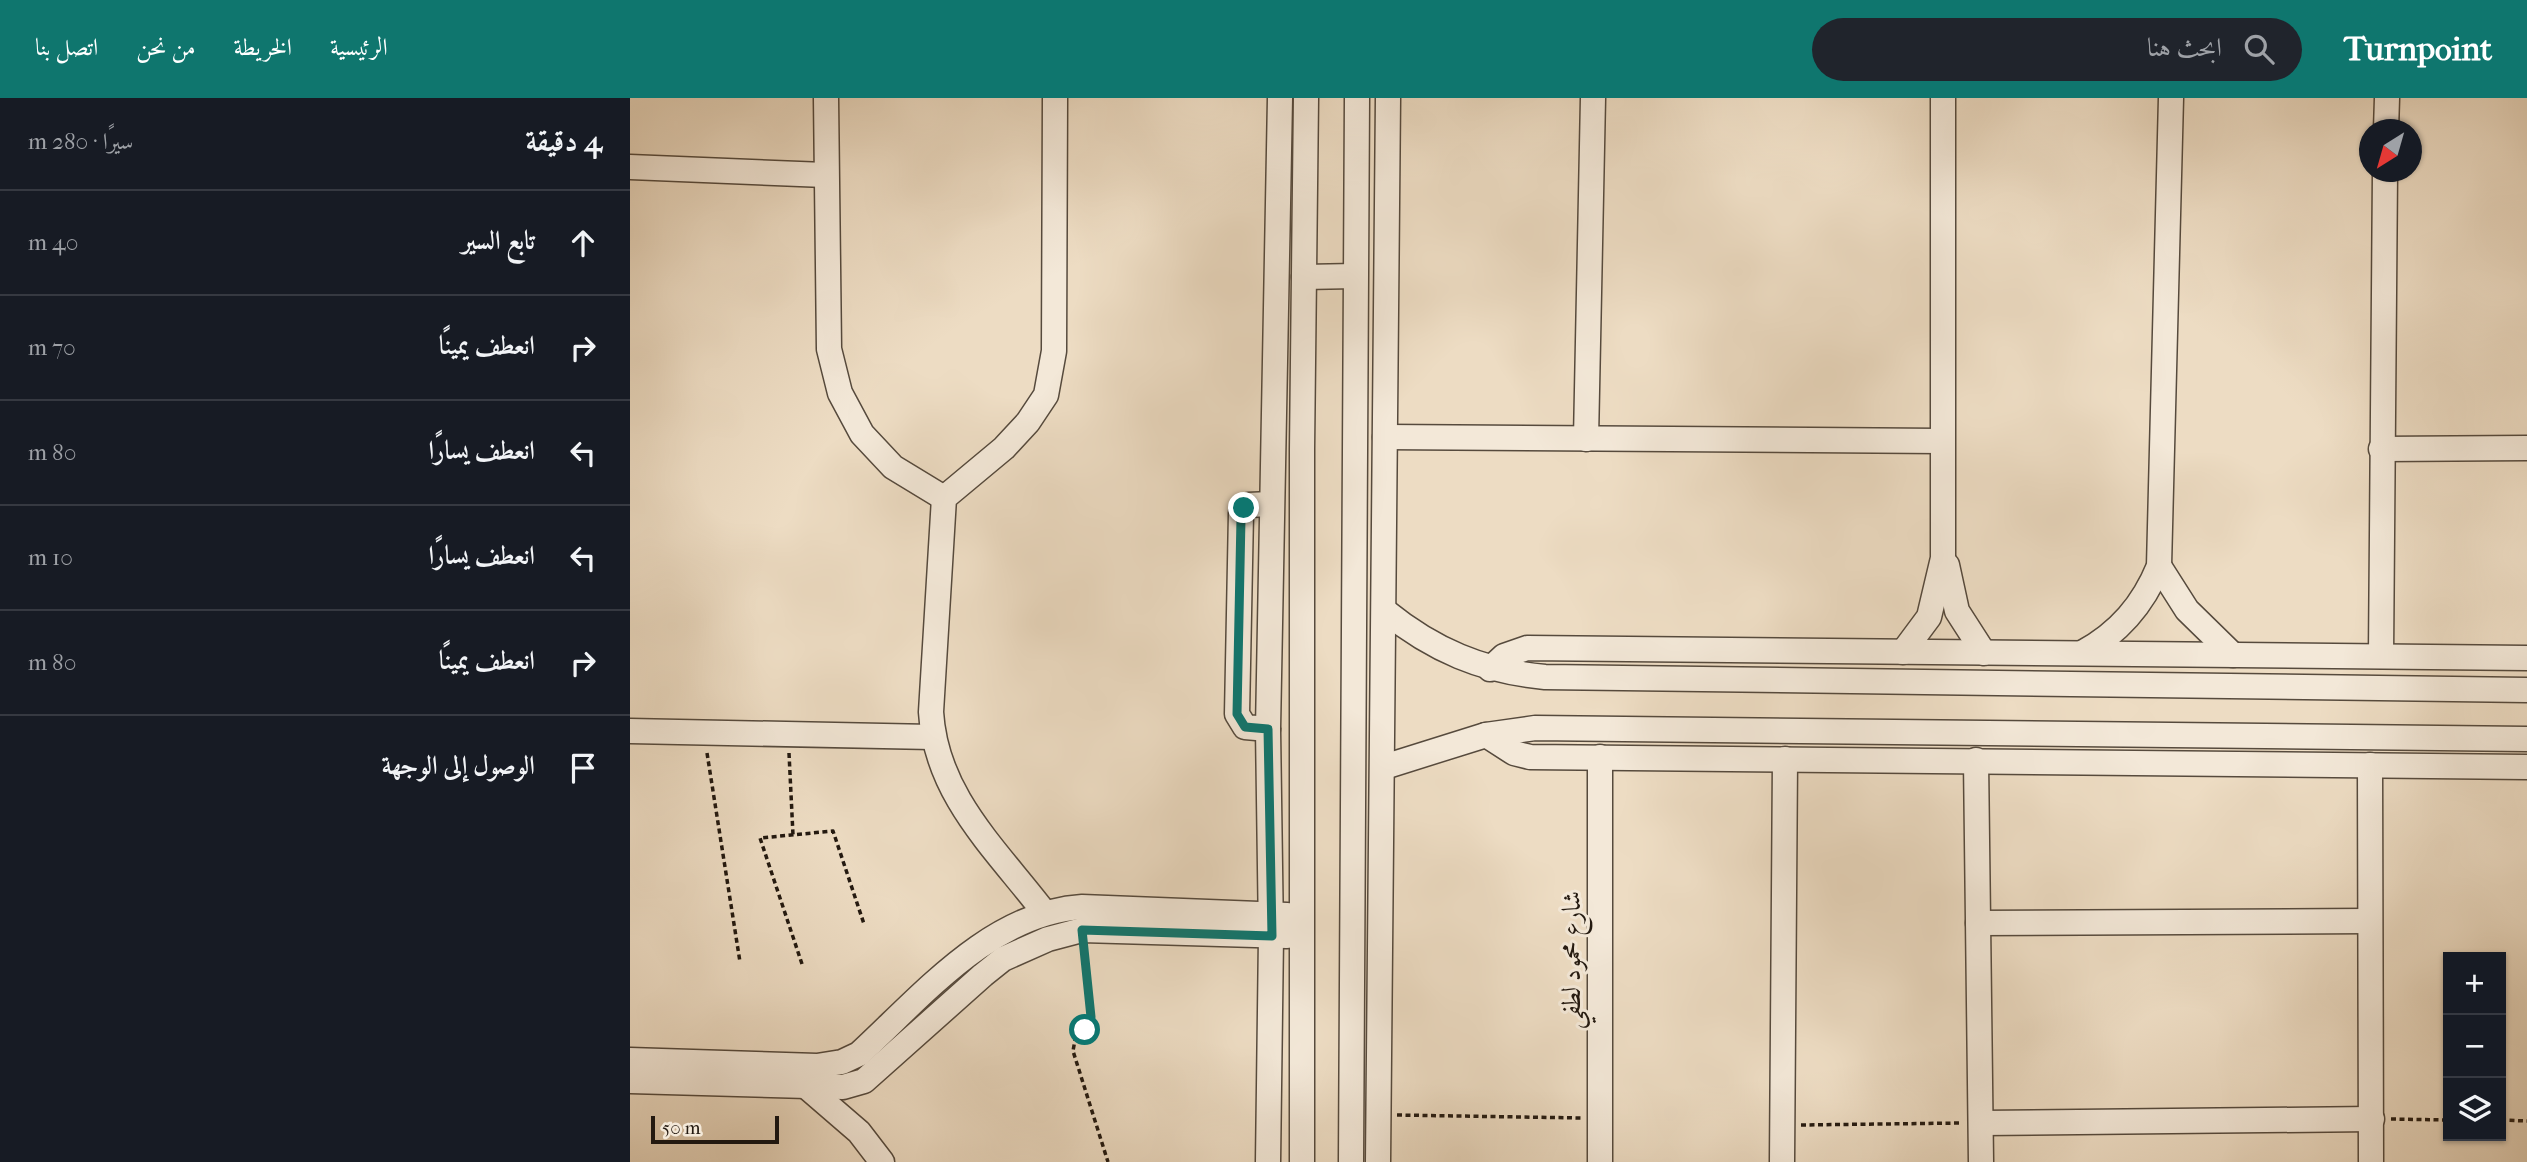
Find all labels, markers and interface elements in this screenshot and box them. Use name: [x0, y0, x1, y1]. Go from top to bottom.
search box: [1812, 18, 2302, 81]
icon: search: [2240, 30, 2278, 68]
text: Turnpoint: [2344, 30, 2492, 69]
text: ابحث هنا: [2147, 32, 2222, 63]
text: اتصل بنا: [35, 33, 98, 61]
text: من نحن: [136, 33, 196, 61]
text: الخريطة: [234, 33, 292, 61]
text: الرئيسية: [330, 33, 388, 61]
north arrow: [2359, 119, 2422, 182]
text: 4 دقيقة: [525, 124, 602, 159]
text: سيرًا · 280 m: [28, 128, 133, 155]
icon: ahead: [564, 224, 602, 262]
text: تابع السير: [462, 225, 535, 256]
text: 40 m: [28, 229, 78, 256]
icon: right: [564, 329, 602, 367]
text: انعطف يمينًا: [439, 330, 535, 361]
text: 70 m: [28, 334, 76, 361]
icon: left: [564, 434, 602, 472]
text: انعطف يسارًا: [428, 435, 535, 466]
text: 80 m: [28, 439, 76, 466]
route end: [1228, 492, 1259, 523]
icon: left: [564, 539, 602, 577]
text: انعطف يسارًا: [428, 540, 535, 571]
text: 10 m: [28, 544, 73, 571]
icon: right: [564, 644, 602, 682]
text: انعطف يمينًا: [439, 645, 535, 676]
text: 80 m: [28, 649, 76, 676]
icon: arrive: [564, 749, 602, 787]
text: الوصول إلى الوجهة: [381, 750, 535, 781]
street label: شارع محمود لطفي: [1556, 891, 1597, 1029]
map controls: [2443, 952, 2506, 1141]
button: +: [2443, 952, 2506, 1015]
route start: [1069, 1014, 1100, 1045]
button: −: [2443, 1015, 2506, 1078]
button: layers: [2443, 1078, 2506, 1141]
scale bar: [651, 1113, 779, 1145]
text: 50 m: [662, 1117, 701, 1139]

